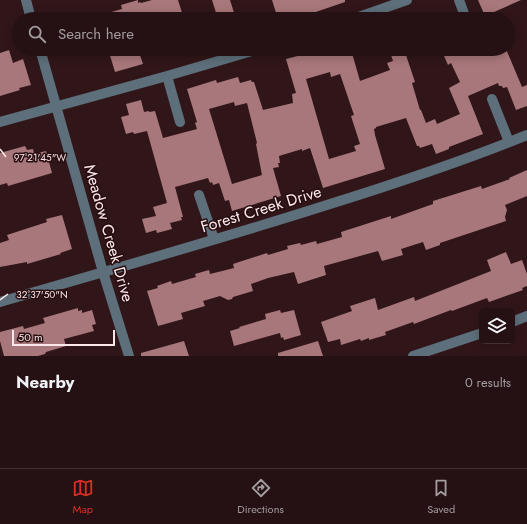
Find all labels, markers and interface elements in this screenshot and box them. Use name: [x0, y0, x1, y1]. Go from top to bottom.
search box: [12, 12, 515, 56]
icon: search: [26, 23, 48, 45]
text: Search here: [58, 23, 134, 45]
text: 97°21'45"W: [14, 150, 66, 165]
street label: Meadow Creek Drive: [78, 161, 140, 305]
street label: Forest Creek Drive: [198, 180, 324, 238]
text: 32°37'50"N: [16, 287, 68, 302]
map controls: [479, 308, 515, 344]
button: layers: [479, 308, 515, 344]
scale bar: [12, 328, 115, 347]
text: 50 m: [18, 329, 43, 345]
text: Nearby: [16, 370, 74, 394]
text: 0 results: [465, 373, 511, 392]
tab: Map: [72, 477, 94, 517]
tab: Directions: [237, 477, 284, 517]
tab: Saved: [427, 477, 455, 517]

